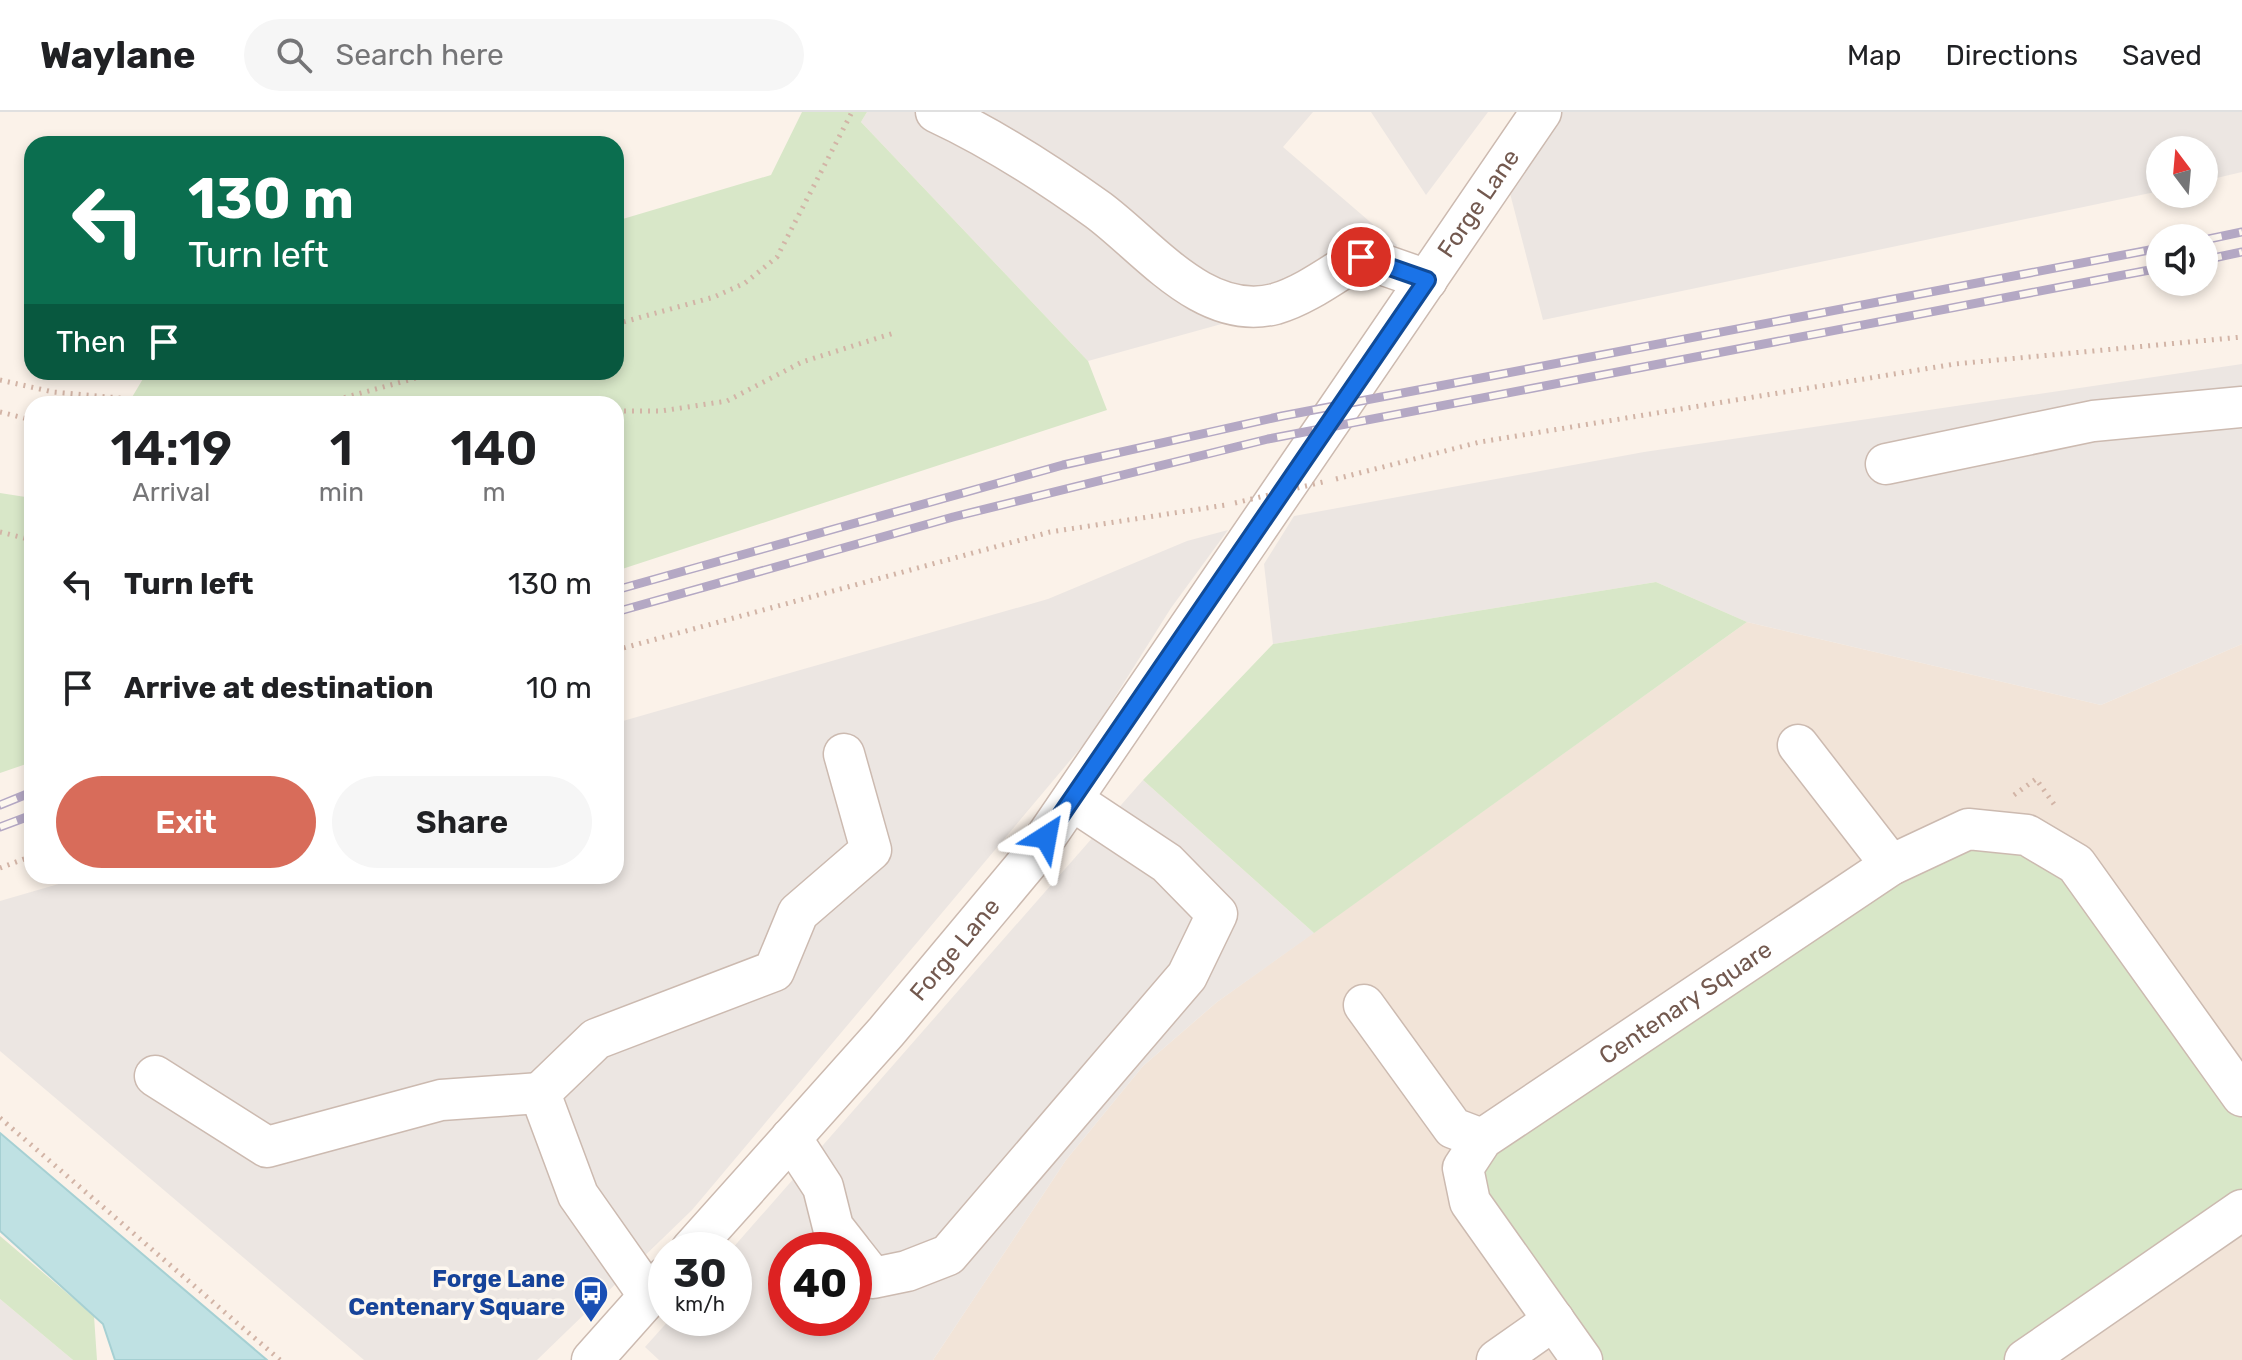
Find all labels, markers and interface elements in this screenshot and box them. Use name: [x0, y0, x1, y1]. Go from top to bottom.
search box: [244, 19, 804, 91]
text: Waylane: [40, 32, 196, 78]
icon: search: [272, 33, 316, 77]
text: Search here: [336, 37, 504, 73]
text: Map: [1847, 39, 1901, 72]
text: Directions: [1945, 39, 2078, 72]
text: Saved: [2122, 39, 2202, 72]
north arrow: [2146, 136, 2218, 208]
map controls: [2146, 136, 2218, 296]
street label: Forge Lane: [1432, 144, 1525, 263]
text: 130 m: [188, 166, 354, 232]
icon: left: [56, 168, 160, 272]
pin: [1327, 223, 1395, 291]
button: sound: [2146, 224, 2218, 296]
text: Turn left: [188, 233, 329, 276]
icon: arrive: [1339, 235, 1383, 279]
icon: arrive: [142, 320, 186, 364]
text: Then: [56, 324, 126, 360]
text: 14:19: [110, 420, 232, 477]
text: 1: [330, 420, 353, 477]
text: 140: [450, 420, 537, 477]
text: Arrival: [132, 477, 210, 508]
text: min: [319, 477, 364, 508]
text: m: [482, 477, 506, 508]
icon: left: [56, 562, 100, 606]
text: Turn left: [124, 566, 254, 602]
text: 130 m: [508, 566, 592, 602]
icon: arrive: [56, 666, 100, 710]
text: Arrive at destination: [124, 670, 434, 706]
text: 10 m: [526, 670, 592, 706]
button: Exit: [56, 776, 316, 868]
button: Share: [332, 776, 592, 868]
position arrow: [1004, 795, 1088, 879]
street label: Forge Lane: [904, 893, 1006, 1006]
street label: Centenary Square: [1594, 935, 1777, 1070]
speed limit sign: 40: [768, 1232, 872, 1336]
text: 30: [673, 1250, 727, 1297]
place label: Forge Lane Centenary Square: [348, 1265, 565, 1321]
bus stop icon: Forge Lane Centenary Square: [572, 1274, 610, 1324]
text: km/h: [675, 1292, 725, 1316]

